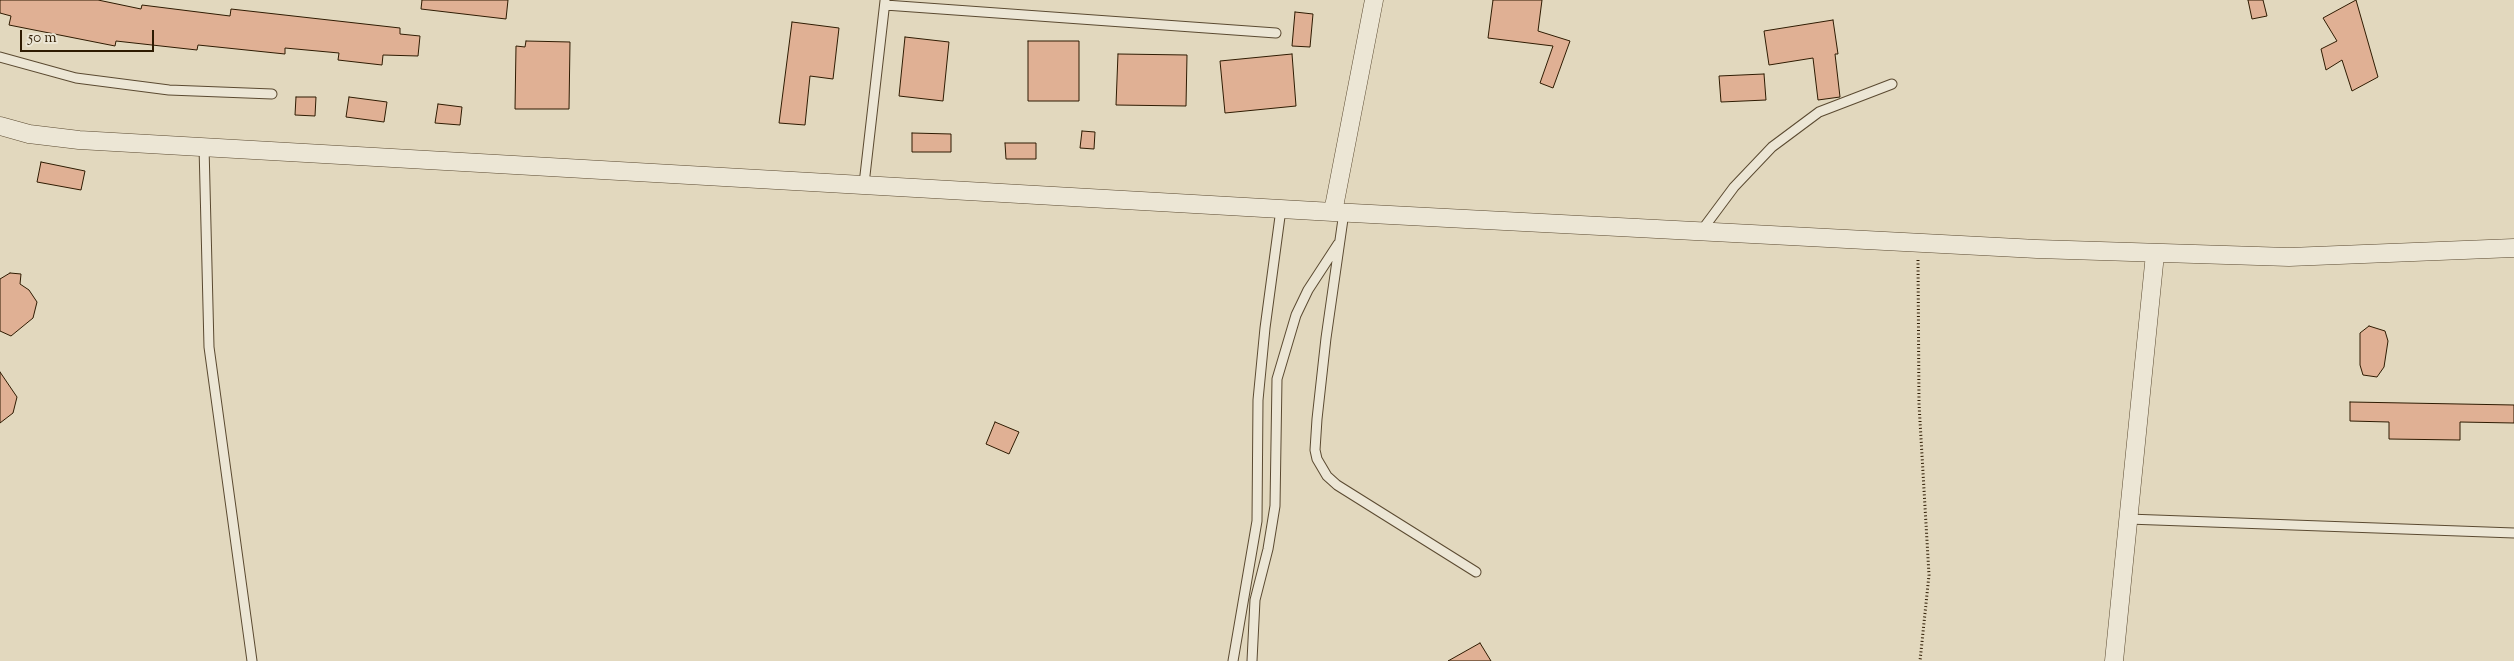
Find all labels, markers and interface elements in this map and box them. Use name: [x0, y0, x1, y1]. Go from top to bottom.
scale bar: [22, 20, 156, 52]
text: 50 m: [28, 28, 57, 49]

